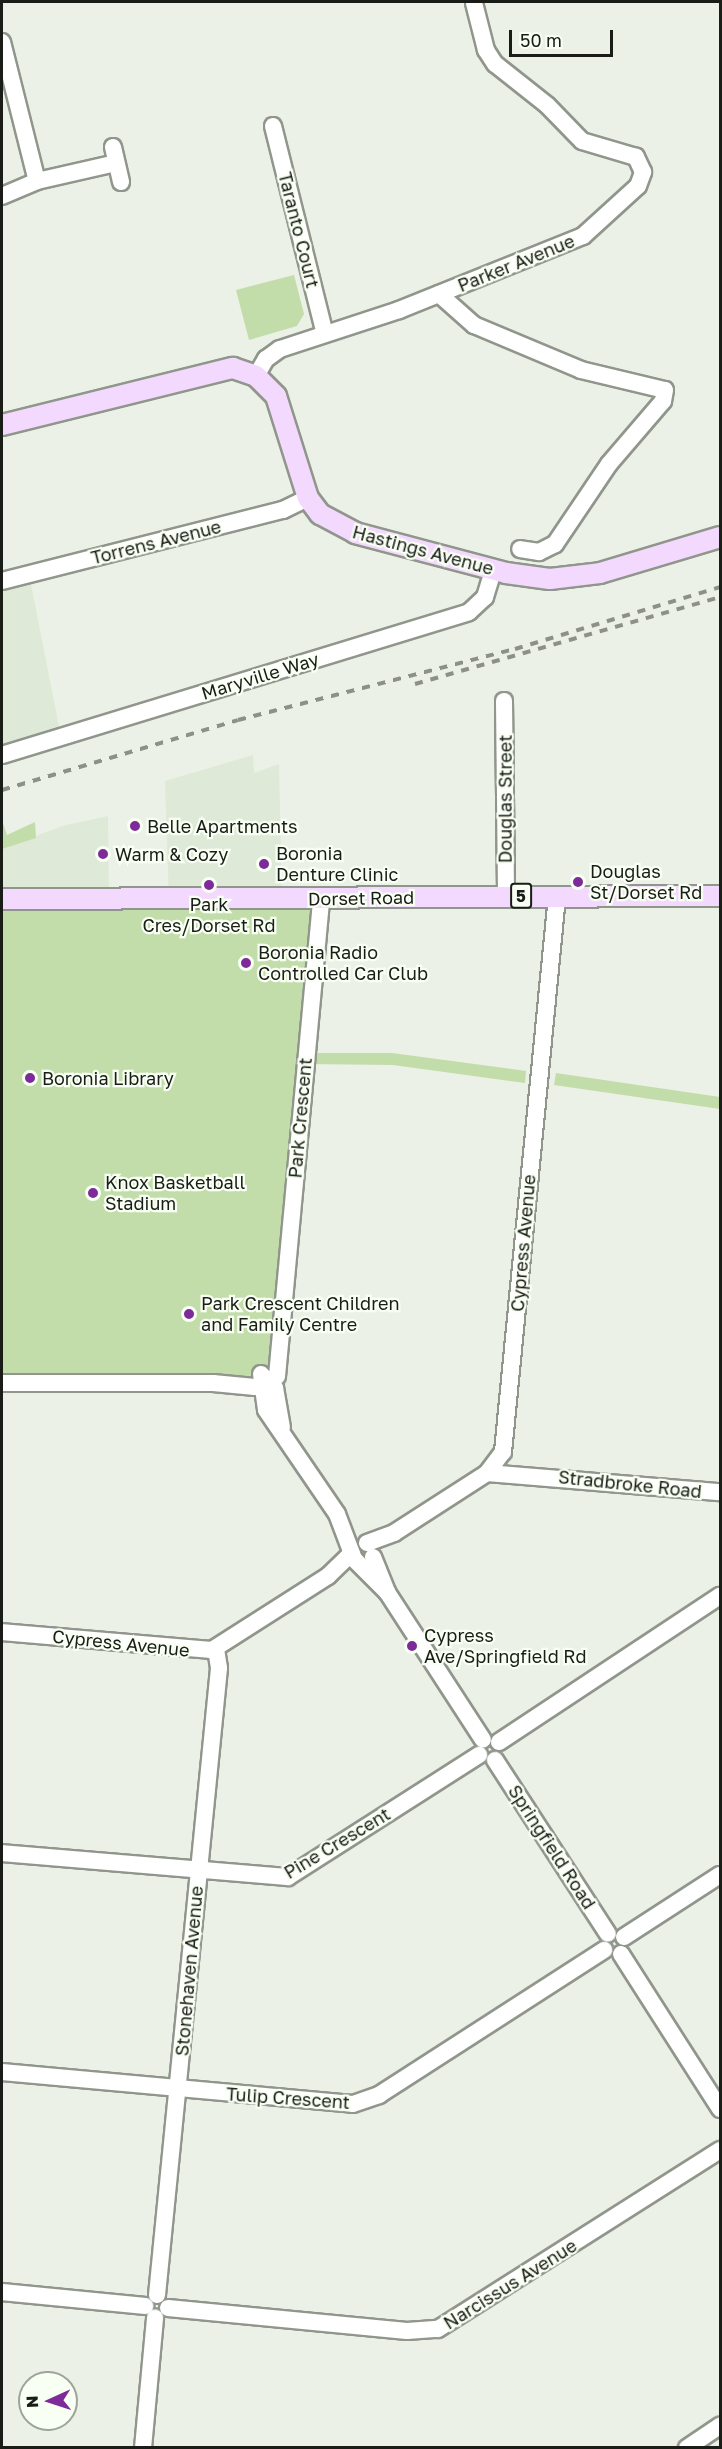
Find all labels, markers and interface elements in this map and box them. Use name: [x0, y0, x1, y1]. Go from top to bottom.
scale bar: [512, 18, 616, 56]
text: 50 m: [520, 29, 562, 51]
street label: Taranto Court: [274, 170, 324, 290]
street label: Parker Avenue: [454, 230, 578, 296]
street label: Torrens Avenue: [89, 515, 223, 569]
street label: Hastings Avenue: [350, 521, 496, 579]
street label: Maryville Way: [199, 648, 321, 704]
street label: Douglas Street: [494, 735, 516, 863]
place label: Belle Apartments: [147, 815, 298, 837]
marker: Belle Apartments: [128, 819, 142, 833]
place label: Warm & Cozy: [115, 843, 228, 865]
place label: Boronia Denture Clinic: [276, 843, 398, 886]
marker: Warm & Cozy: [96, 847, 110, 861]
marker: Boronia Denture Clinic: [257, 857, 271, 871]
place label: Douglas St/Dorset Rd: [590, 861, 702, 904]
marker: Douglas St/Dorset Rd: [571, 875, 585, 889]
marker: Park Cres/Dorset Rd: [202, 878, 216, 892]
road number: 5: [509, 883, 533, 909]
street label: Dorset Road: [308, 886, 414, 910]
place label: Park Cres/Dorset Rd: [143, 894, 275, 936]
place label: Boronia Radio Controlled Car Club: [258, 942, 428, 984]
marker: Boronia Radio Controlled Car Club: [239, 956, 253, 970]
street label: Park Crescent: [284, 1057, 316, 1179]
place label: Boronia Library: [42, 1067, 174, 1089]
marker: Boronia Library: [23, 1071, 37, 1085]
place label: Knox Basketball Stadium: [105, 1172, 245, 1214]
street label: Cypress Avenue: [506, 1173, 540, 1313]
marker: Knox Basketball Stadium: [86, 1186, 100, 1200]
place label: Park Crescent Children and Family Centre: [201, 1293, 400, 1336]
marker: Park Crescent Children and Family Centre: [182, 1307, 196, 1321]
street label: Stradbroke Road: [557, 1466, 703, 1502]
street label: Cypress Avenue: [51, 1625, 191, 1661]
place label: Cypress Ave/Springfield Rd: [424, 1625, 586, 1668]
marker: Cypress Ave/Springfield Rd: [405, 1639, 419, 1653]
street label: Springfield Road: [504, 1781, 600, 1913]
street label: Pine Crescent: [280, 1803, 394, 1883]
street label: Stonehaven Avenue: [171, 1885, 207, 2057]
street label: Tulip Crescent: [225, 2083, 351, 2113]
street label: Narcissus Avenue: [439, 2234, 581, 2334]
north arrow: [18, 2371, 78, 2431]
text: N: [22, 2395, 42, 2408]

